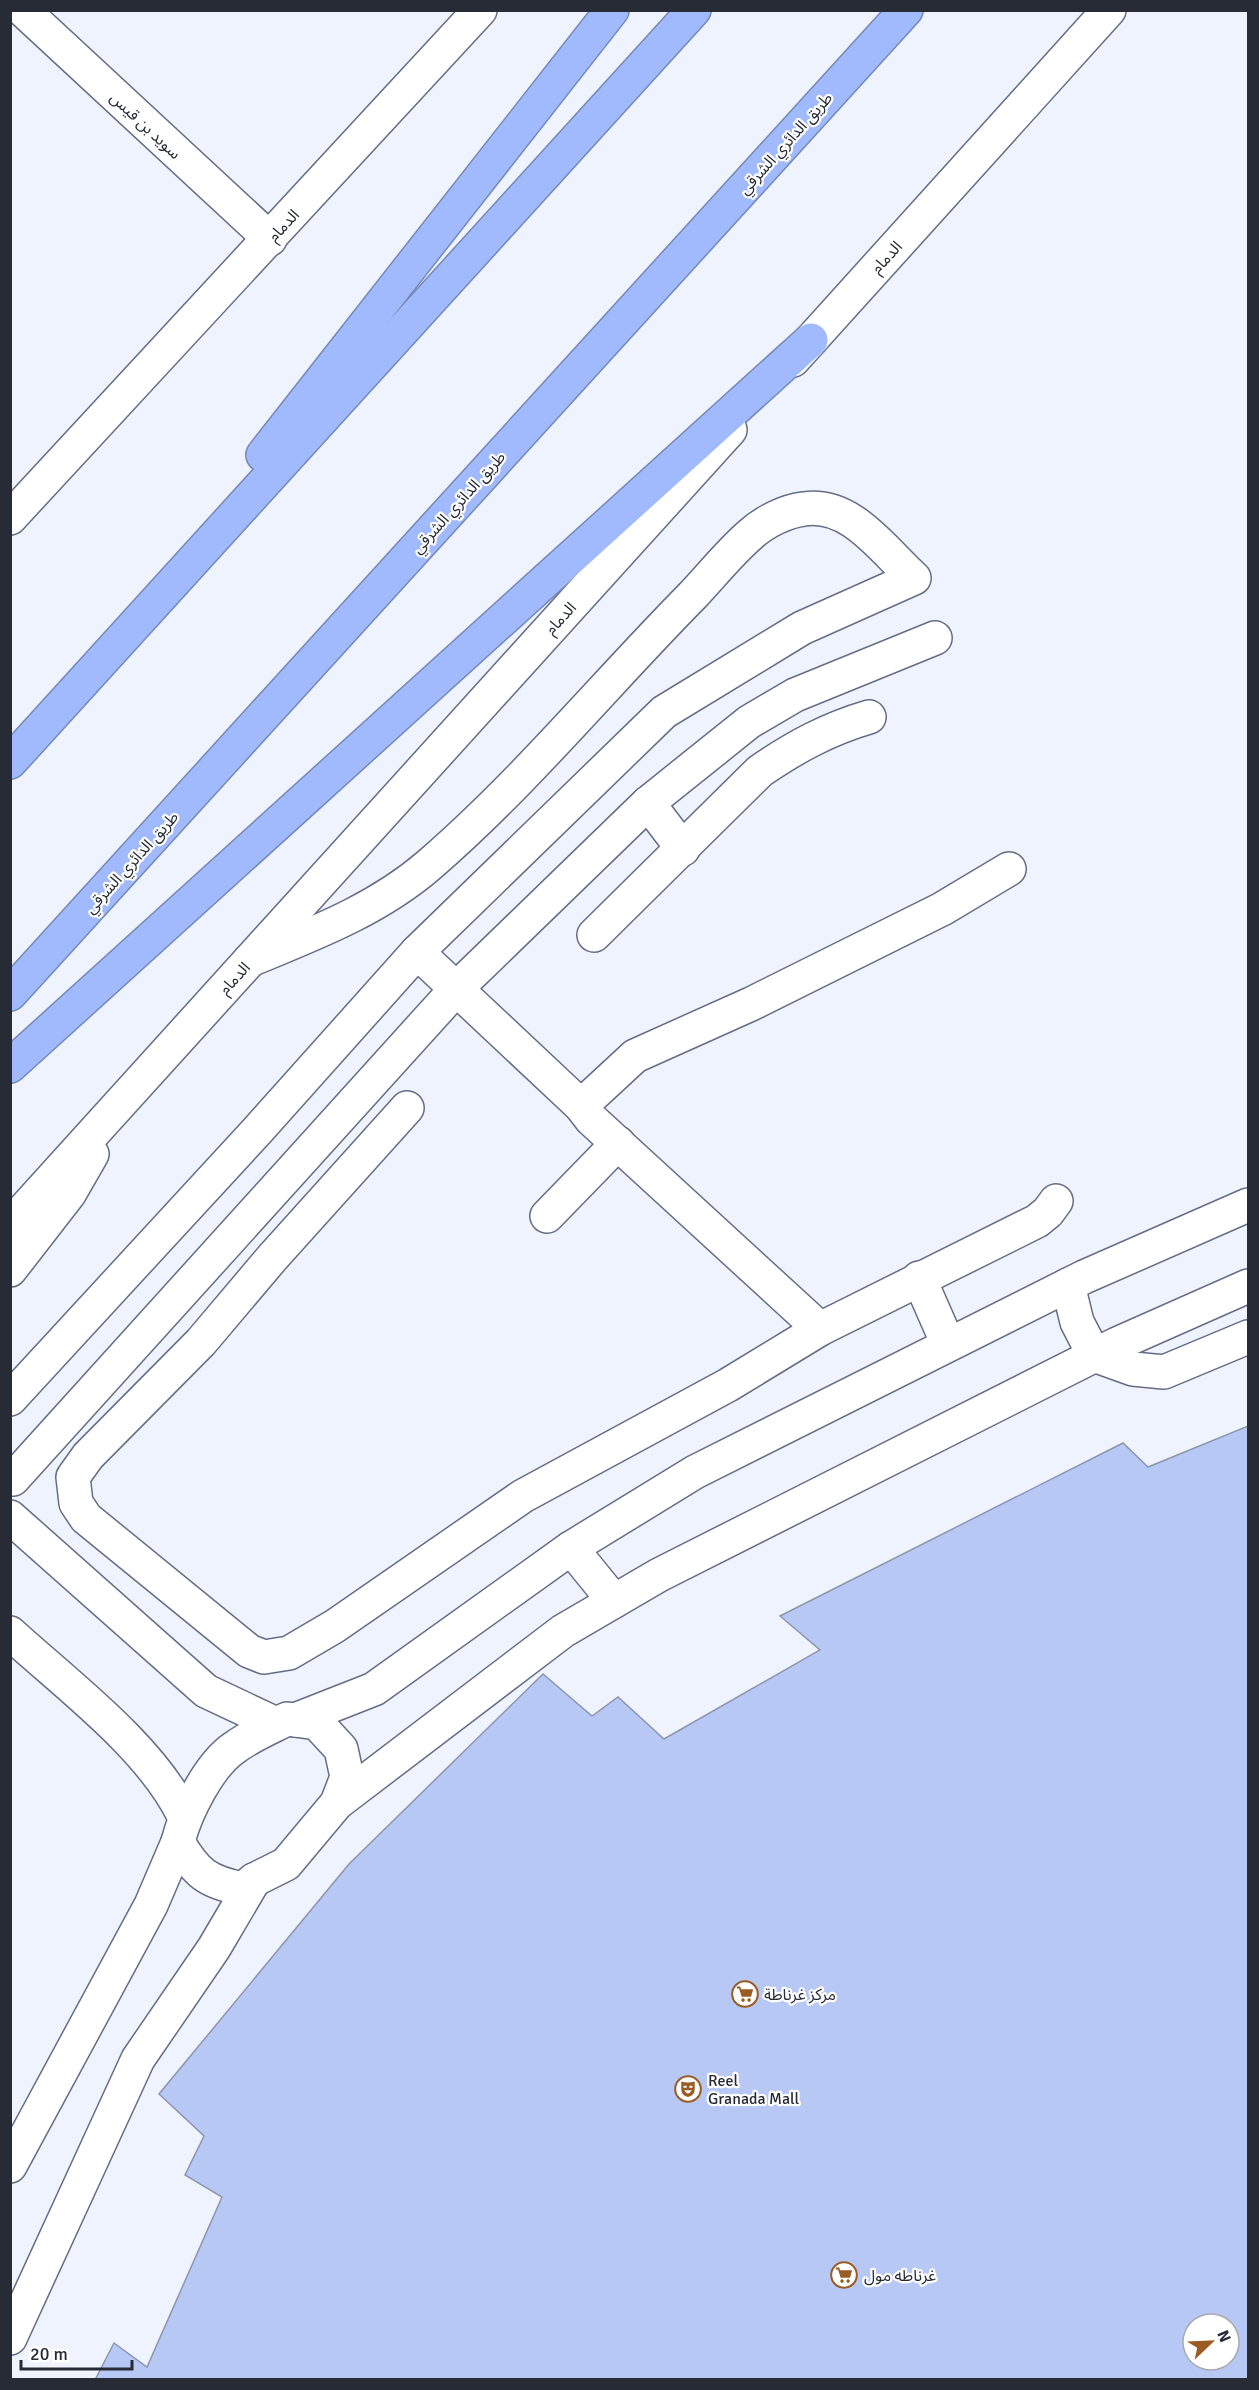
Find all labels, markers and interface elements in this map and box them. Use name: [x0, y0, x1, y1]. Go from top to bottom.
street label: سويد بن قيس: [106, 88, 185, 164]
street label: طريق الدائري الشرقي: [735, 88, 838, 200]
street label: الدمام: [264, 205, 305, 247]
street label: الدمام: [867, 237, 908, 280]
street label: طريق الدائري الشرقي: [408, 447, 511, 559]
street label: الدمام: [541, 598, 582, 641]
street label: طريق الدائري الشرقي: [81, 807, 184, 919]
street label: الدمام: [215, 958, 256, 1001]
supermarket icon: مركز غرناطة: [730, 1979, 760, 2009]
place label: مركز غرناطة: [764, 1985, 836, 2005]
place label: Reel Granada Mall: [708, 2071, 800, 2109]
theatre icon: Reel Granada Mall: [673, 2074, 703, 2104]
supermarket icon: غرناطه مول: [829, 2260, 859, 2290]
place label: غرناطه مول: [864, 2266, 936, 2286]
north arrow: [1181, 2312, 1241, 2372]
text: N: [1213, 2327, 1235, 2346]
scale bar: [21, 2333, 132, 2371]
text: 20 m: [30, 2343, 68, 2365]

